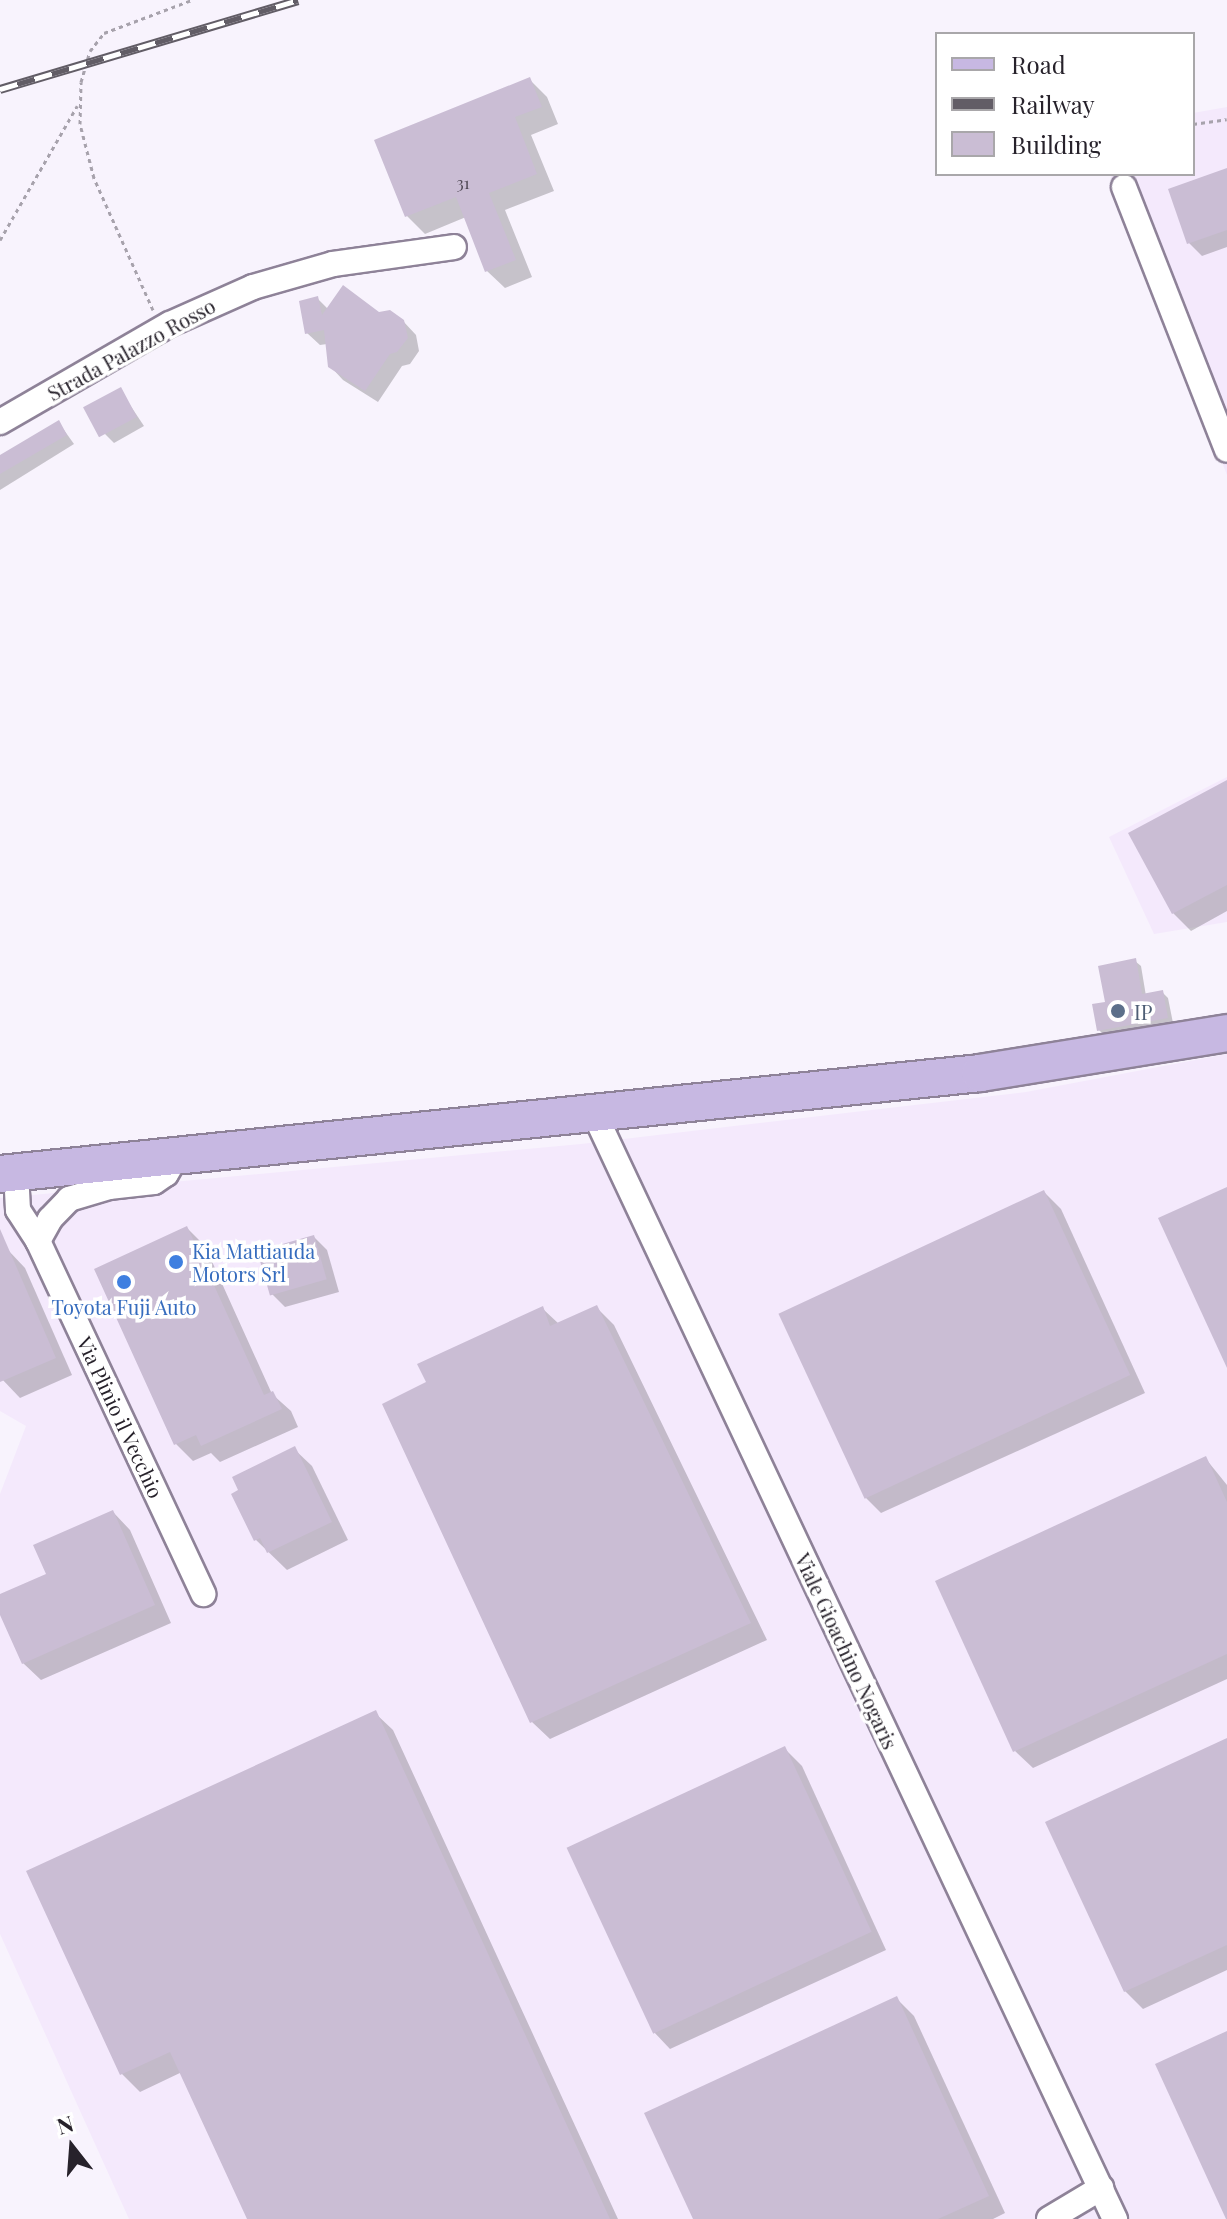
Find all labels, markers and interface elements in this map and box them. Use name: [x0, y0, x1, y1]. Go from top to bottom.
legend: [935, 32, 1195, 176]
text: Road: [1011, 48, 1066, 80]
text: Railway: [1011, 88, 1095, 120]
text: Building: [1011, 128, 1101, 160]
house number: 31: [456, 173, 470, 193]
street label: Strada Palazzo Rosso: [43, 293, 219, 405]
place label: IP: [1134, 999, 1152, 1023]
marker: IP: [1109, 1002, 1127, 1020]
place label: Kia Mattiauda Motors Srl: [192, 1238, 316, 1285]
marker: Kia Mattiauda Motors Srl: [167, 1253, 185, 1271]
marker: Toyota Fuji Auto: [115, 1273, 133, 1291]
place label: Toyota Fuji Auto: [51, 1294, 197, 1318]
street label: Via Plinio il Vecchio: [73, 1332, 169, 1502]
street label: Viale Gioachino Nogaris: [791, 1549, 903, 1753]
north arrow: [32, 2107, 112, 2187]
text: N: [53, 2107, 77, 2141]

